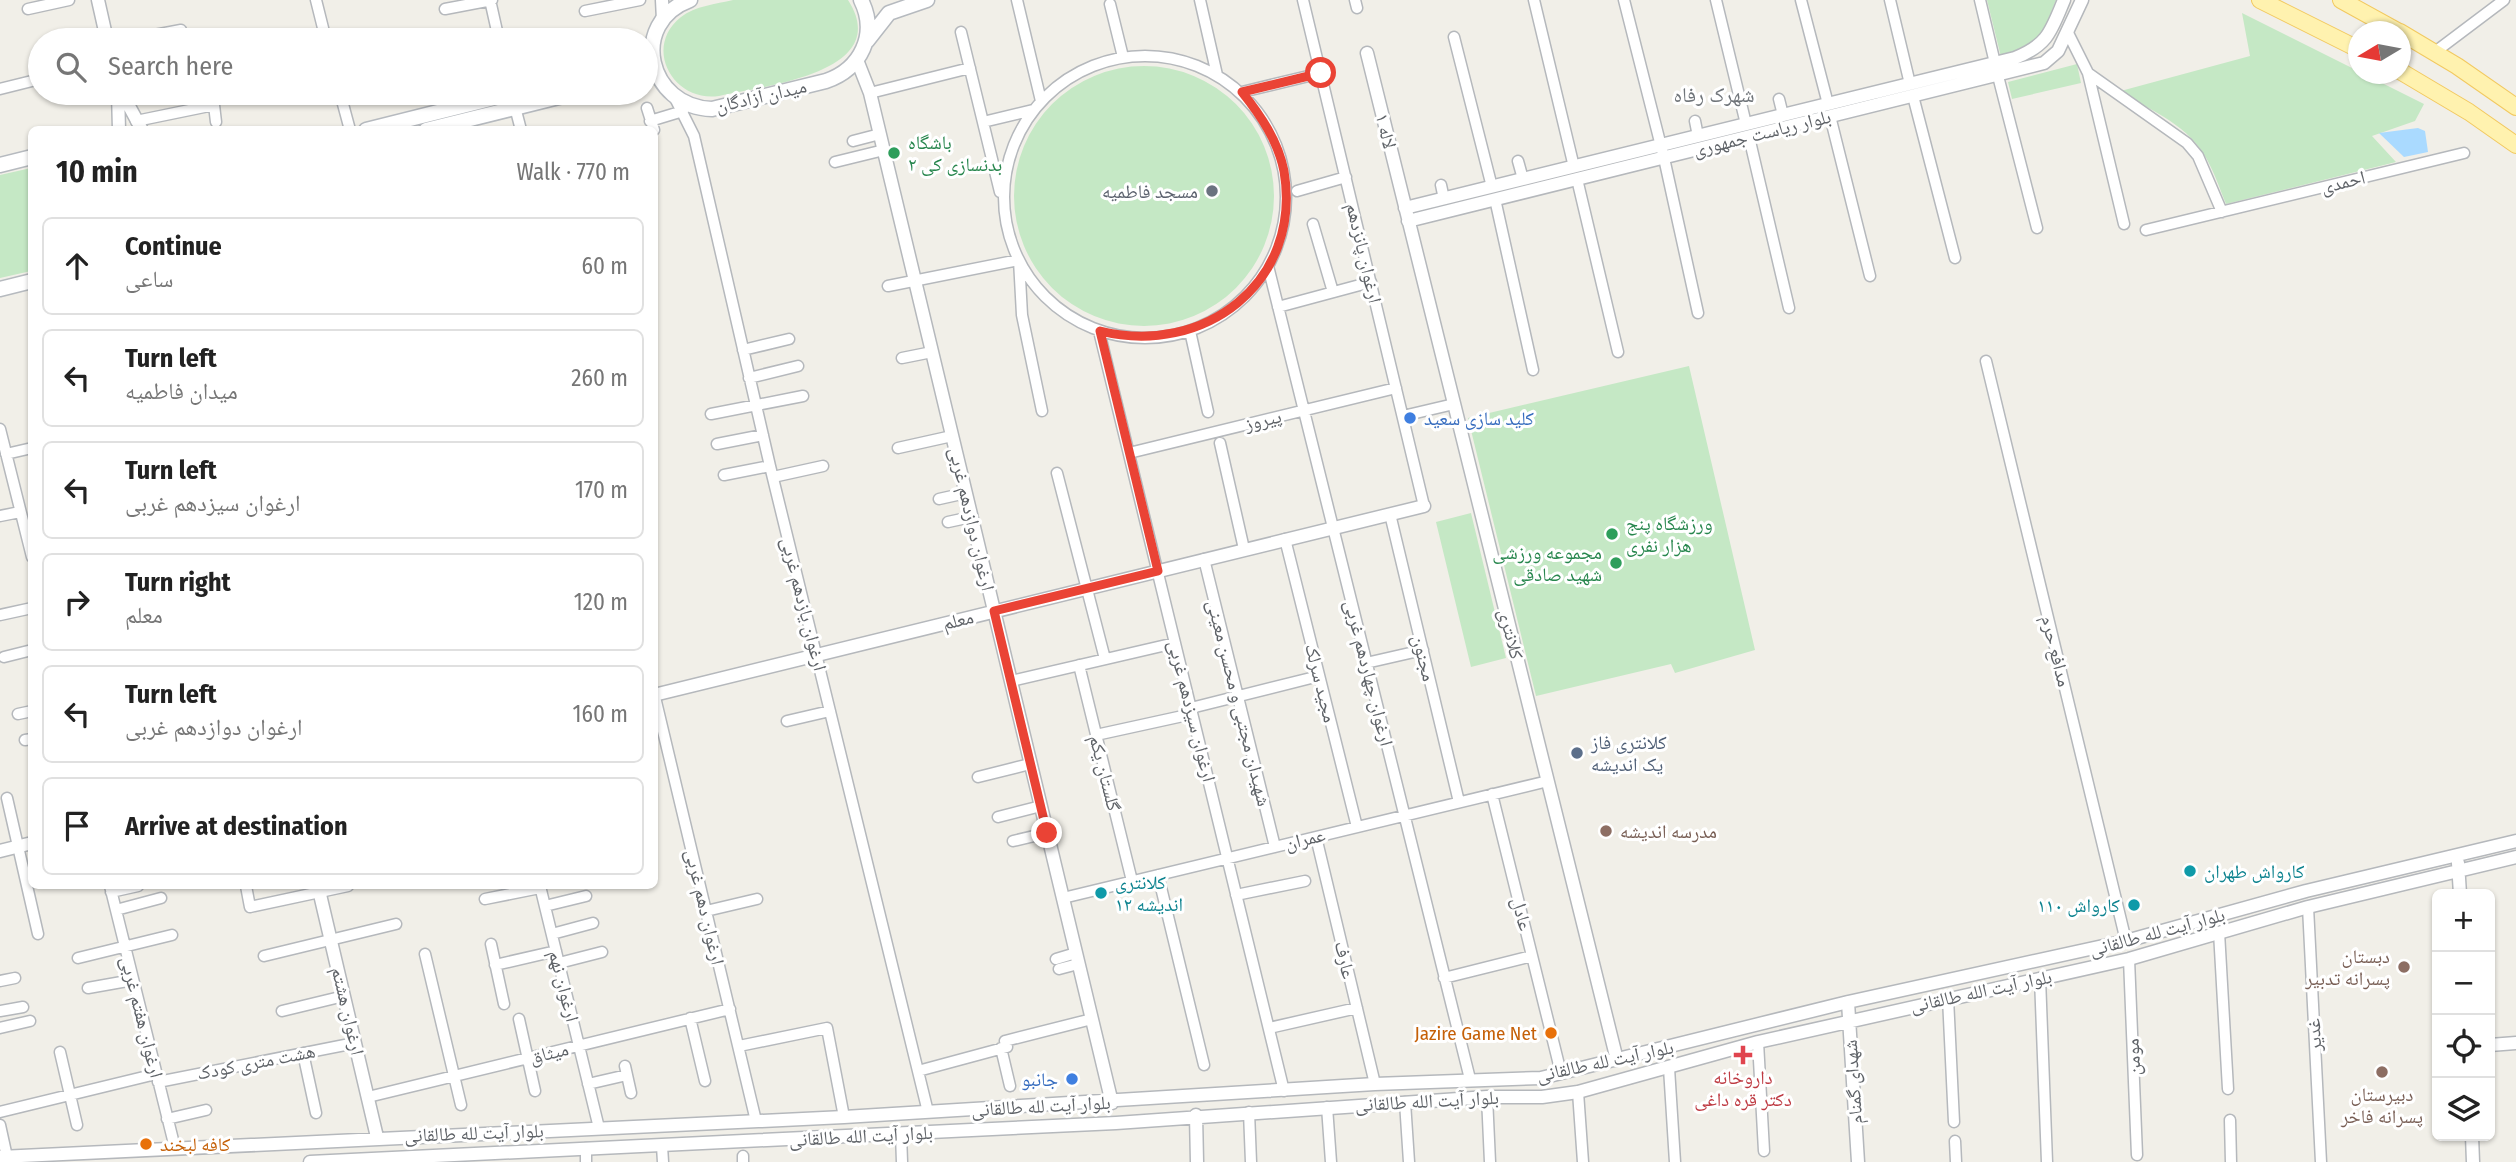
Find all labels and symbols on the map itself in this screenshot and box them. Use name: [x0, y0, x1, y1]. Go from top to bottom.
north arrow: [2348, 21, 2411, 84]
route start: [1305, 57, 1336, 88]
street label: میدان آزادگان: [713, 74, 809, 118]
district label: شهرک رفاه: [1673, 82, 1755, 108]
street label: بلوار ریاست جمهوری: [1691, 105, 1833, 161]
street label: لاله ۱: [1371, 111, 1401, 151]
place label: باشگاه بدنسازی کی ۲: [908, 131, 1002, 176]
marker: باشگاه بدنسازی کی ۲: [886, 145, 902, 161]
street label: احمدی: [2318, 165, 2368, 199]
place label: مسجد فاطمیه: [1102, 180, 1198, 203]
marker: مسجد فاطمیه: [1204, 183, 1220, 199]
street label: ارغوان پانزدهم: [1340, 201, 1387, 306]
street label: پیروز: [1241, 404, 1284, 436]
place label: کلید سازی سعید: [1424, 407, 1534, 430]
marker: کلید سازی سعید: [1402, 410, 1418, 426]
street label: ارغوان دوازدهم غربی: [943, 445, 1000, 593]
place label: ورزشگاه پنج هزار نفری: [1626, 512, 1713, 557]
marker: ورزشگاه پنج هزار نفری: [1604, 526, 1620, 542]
street label: ارغوان یازدهم غربی: [775, 535, 832, 673]
place label: مجموعه ورزشی شهید صادقی: [1492, 541, 1602, 586]
marker: مجموعه ورزشی شهید صادقی: [1608, 555, 1624, 571]
street label: شهیدان مجتبی و محسن معینی: [1202, 597, 1276, 809]
street label: ارغوان چهاردهم غربی: [1339, 598, 1398, 749]
street label: معلم: [940, 605, 976, 636]
street label: کلانتری: [1494, 606, 1528, 662]
street label: مدافع حرم: [2034, 613, 2076, 690]
street label: مجنون: [1407, 632, 1441, 684]
street label: ارغوان سیزدهم غربی: [1162, 638, 1221, 784]
street label: مجید سرلک: [1300, 641, 1342, 725]
place label: کلانتری فاز یک اندیشه: [1590, 731, 1667, 776]
street label: گلستان یکم: [1083, 733, 1126, 814]
marker: کلانتری فاز یک اندیشه: [1569, 745, 1585, 761]
route end: [1031, 817, 1062, 848]
place label: مدرسه اندیشه: [1620, 820, 1717, 843]
street label: عمران: [1282, 823, 1328, 855]
marker: مدرسه اندیشه: [1598, 823, 1614, 839]
street label: ارغوان دهم غربی: [680, 847, 729, 967]
place label: کارواش طهران: [2204, 860, 2304, 883]
marker: کارواش طهران: [2182, 863, 2198, 879]
place label: کلانتری ۱۲ اندیشه: [1115, 871, 1183, 916]
marker: کلانتری ۱۲ اندیشه: [1093, 885, 1109, 901]
place label: کارواش ۱۱۰: [2037, 894, 2120, 917]
street label: عادل: [1507, 895, 1537, 933]
marker: کارواش ۱۱۰: [2126, 897, 2142, 913]
street label: بلوار آیت لله طالقانی: [2087, 903, 2227, 961]
street label: عارف: [1330, 939, 1361, 981]
place label: دبستان پسرانه تدبیر: [2304, 945, 2390, 990]
street label: ارغوان نهم: [543, 948, 584, 1024]
street label: ارغوان هفتم غربی: [115, 954, 168, 1080]
marker: دبستان پسرانه تدبیر: [2396, 959, 2412, 975]
street label: ارغوان هشتم: [326, 965, 369, 1057]
street label: بلوار آیت الله طالقانی: [1908, 965, 2054, 1017]
street label: غدیر: [2302, 1018, 2326, 1053]
place label: Jazire Game Net: [1414, 1022, 1538, 1045]
marker: Jazire Game Net: [1543, 1025, 1559, 1041]
street label: بلوار آیت لله طالقانی: [1534, 1035, 1676, 1087]
street label: میثاق: [527, 1037, 571, 1069]
street label: مومن: [2121, 1038, 2145, 1076]
street label: هشت متری کودک: [195, 1039, 317, 1085]
street label: شهدای گمنام: [1839, 1039, 1869, 1125]
marker: داروخانه دکتر قره داغی: [1735, 1047, 1751, 1063]
marker: دبیرستان پسرانه فاخر: [2374, 1064, 2390, 1080]
place label: داروخانه دکتر قره داغی: [1694, 1066, 1792, 1111]
place label: جانبو: [1021, 1068, 1058, 1091]
marker: جانبو: [1064, 1071, 1080, 1087]
place label: دبیرستان پسرانه فاخر: [2340, 1083, 2423, 1128]
street label: بلوار آیت الله طالقانی: [1354, 1086, 1500, 1116]
street label: بلوار آیت لله طالقانی: [971, 1091, 1111, 1121]
street label: بلوار آیت لله طالقانی: [404, 1119, 544, 1147]
street label: بلوار آیت الله طالقانی: [788, 1121, 934, 1151]
place label: کافه لبخند: [160, 1133, 231, 1156]
marker: کافه لبخند: [138, 1136, 154, 1152]

